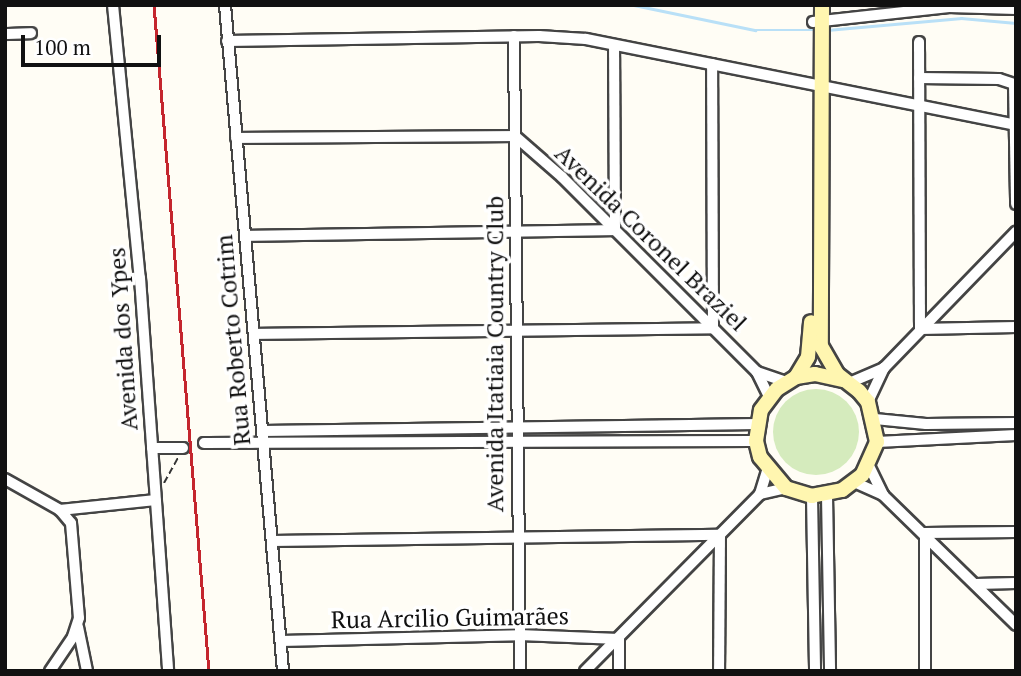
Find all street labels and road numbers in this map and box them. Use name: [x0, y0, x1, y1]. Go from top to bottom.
street label: Avenida Coronel Braziel: [549, 139, 753, 337]
street label: Avenida Itatiaia Country Club: [481, 196, 509, 512]
street label: Rua Roberto Cotrim: [209, 233, 257, 447]
street label: Avenida dos Ypes: [102, 246, 144, 432]
street label: Rua Arcilio Guimarães: [330, 602, 570, 634]

